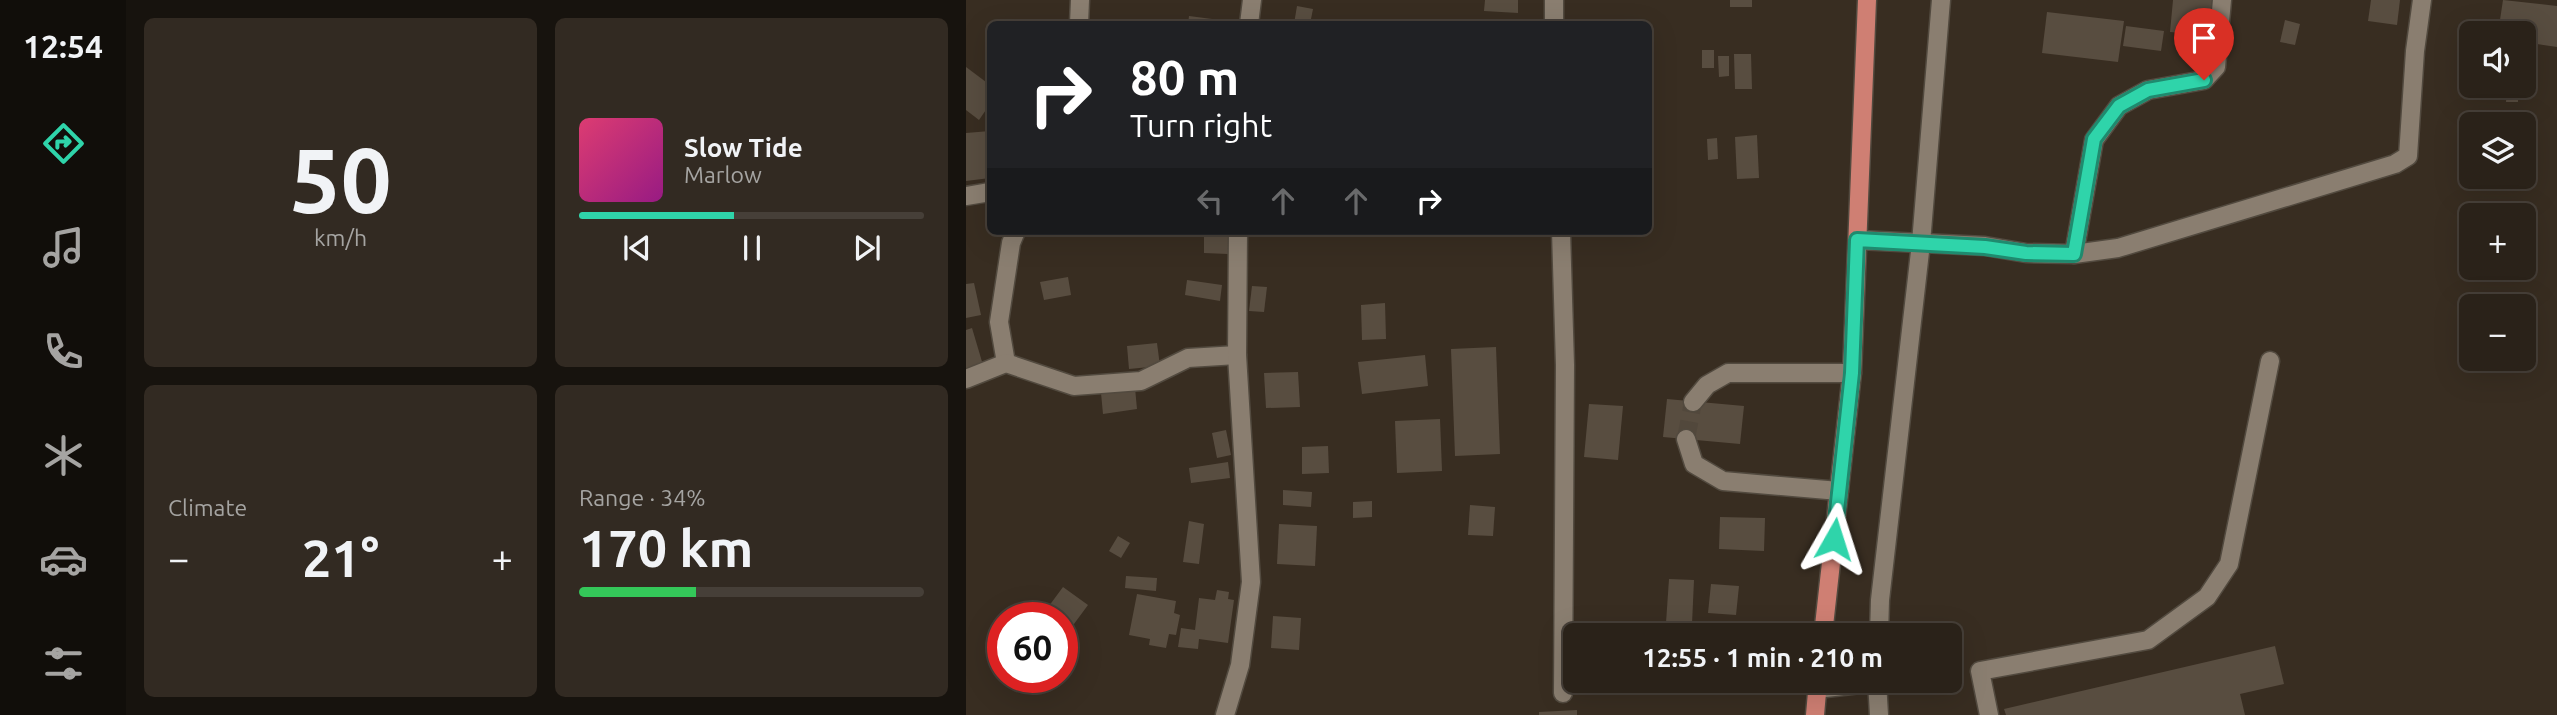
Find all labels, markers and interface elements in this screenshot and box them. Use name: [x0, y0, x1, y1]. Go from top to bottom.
pin: [2174, 8, 2234, 80]
icon: arrive: [2185, 19, 2223, 57]
map controls: [2459, 21, 2536, 371]
button: sound: [2459, 21, 2536, 98]
text: 12:54: [23, 28, 103, 64]
icon: right: [1015, 49, 1106, 140]
text: 80 m: [1130, 49, 1239, 104]
text: Turn right: [1130, 107, 1272, 143]
button: layers: [2459, 112, 2536, 189]
icon: directions: [39, 119, 88, 168]
text: 50: [289, 128, 392, 230]
text: Slow Tide: [684, 133, 803, 162]
text: Marlow: [684, 162, 762, 187]
icon: left: [1191, 182, 1229, 220]
icon: ahead: [1264, 182, 1302, 220]
icon: ahead: [1337, 182, 1375, 220]
icon: right: [1410, 182, 1448, 220]
button: +: [2459, 203, 2536, 280]
icon: music: [39, 223, 88, 272]
text: km/h: [314, 225, 367, 250]
icon: previous: [618, 229, 656, 267]
icon: pause: [733, 229, 771, 267]
icon: next: [848, 229, 886, 267]
button: −: [2459, 294, 2536, 371]
icon: phone: [39, 327, 88, 376]
icon: climate: [39, 431, 88, 480]
text: Range · 34%: [579, 485, 706, 510]
text: Climate: [168, 495, 247, 520]
position arrow: [1797, 502, 1871, 576]
text: 170 km: [579, 519, 753, 577]
text: 21°: [302, 529, 379, 587]
icon: car: [39, 535, 88, 584]
text: −: [168, 537, 189, 579]
text: +: [492, 537, 513, 579]
speed limit sign: 60: [987, 602, 1078, 693]
icon: filters: [39, 639, 88, 688]
text: 12:55 · 1 min · 210 m: [1642, 643, 1883, 672]

